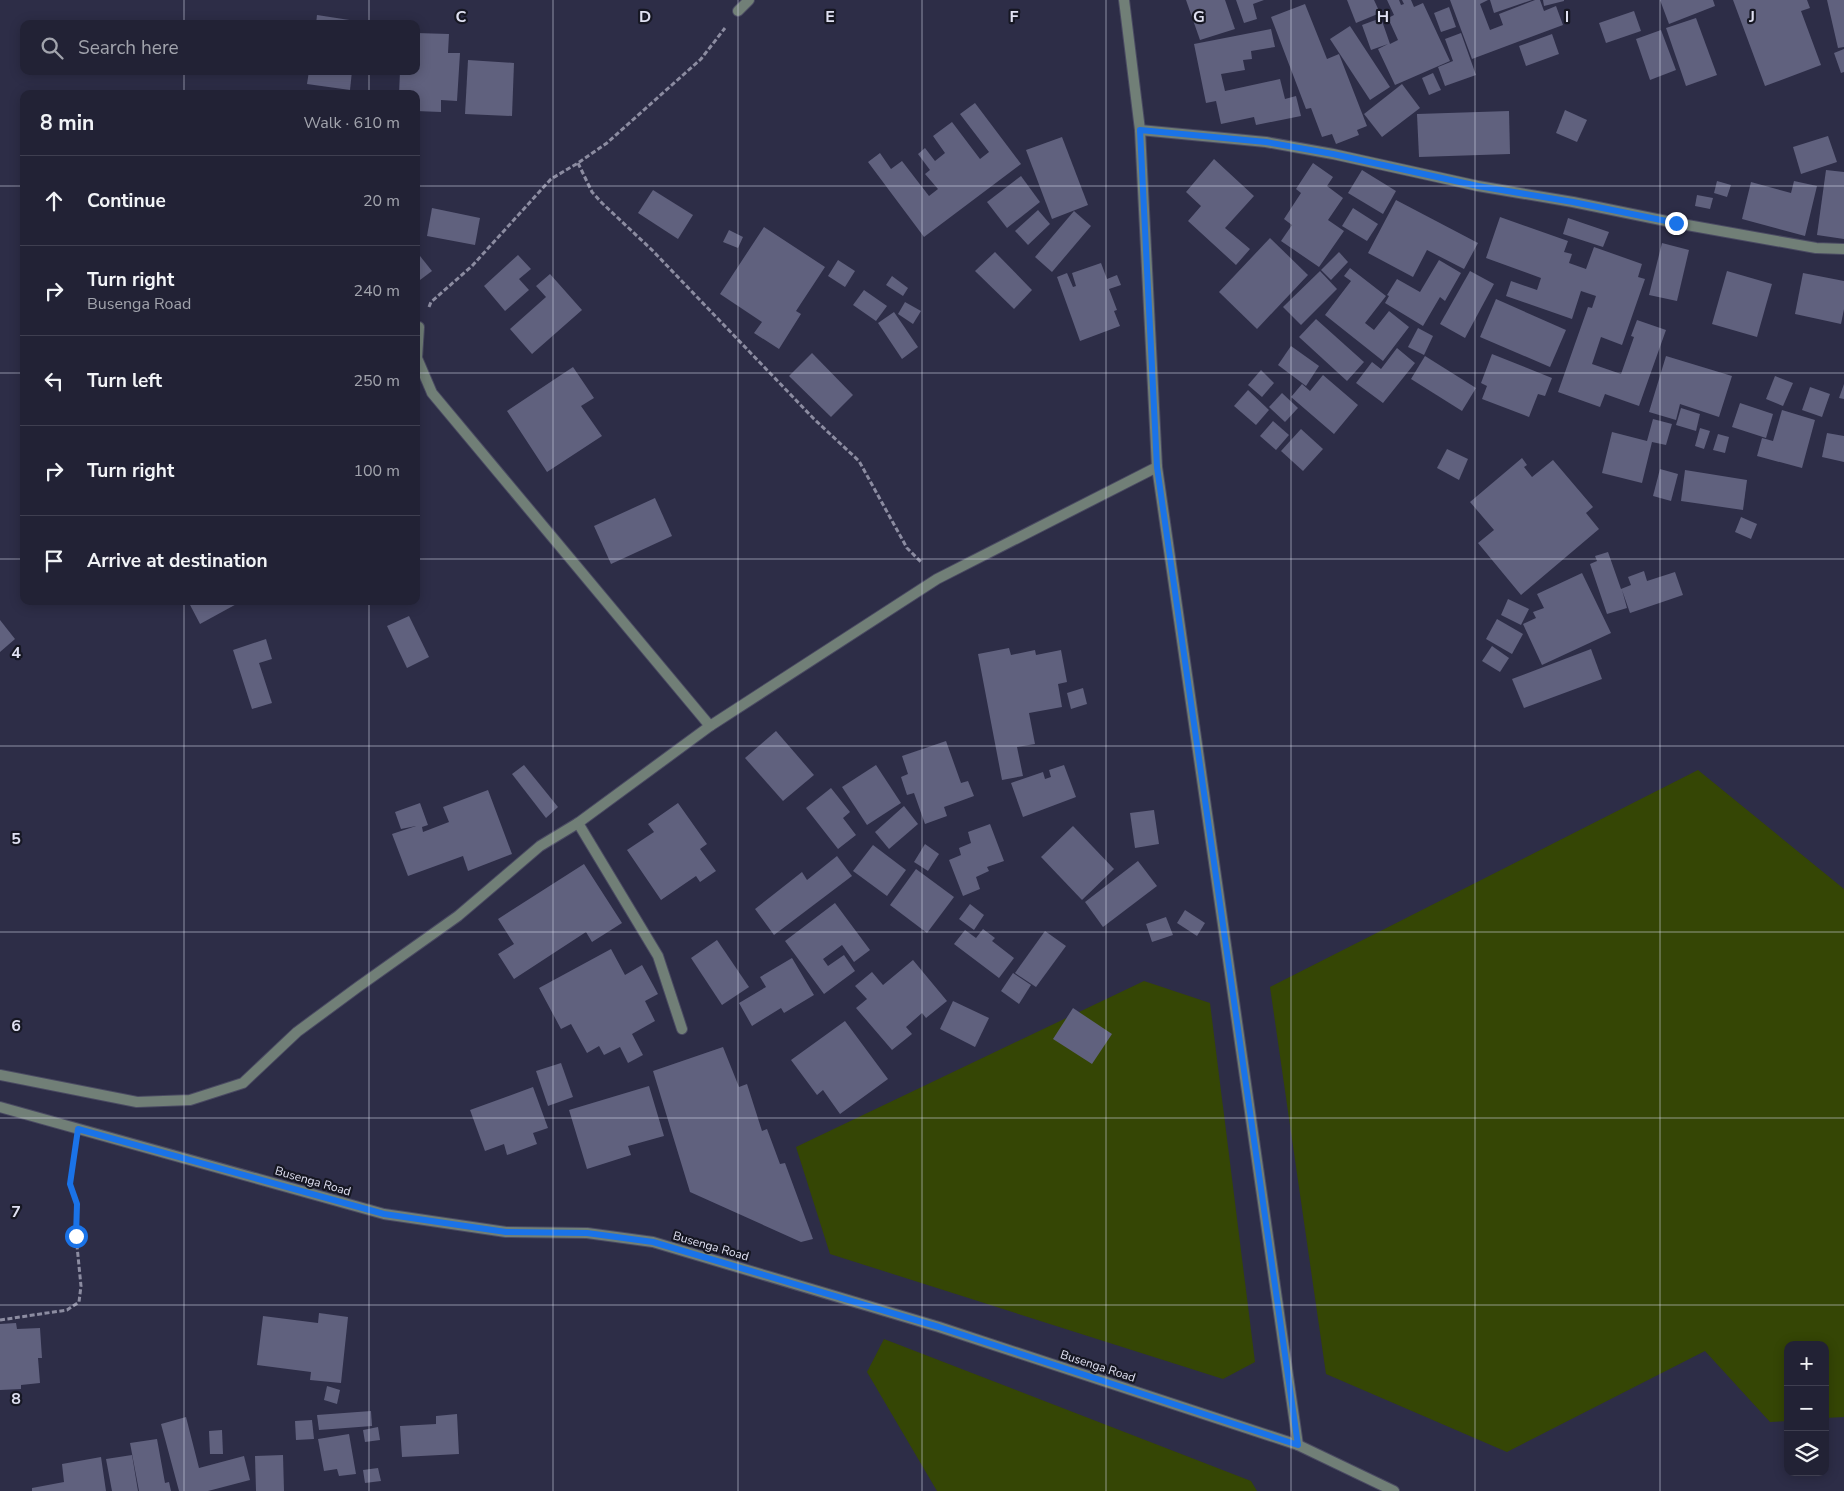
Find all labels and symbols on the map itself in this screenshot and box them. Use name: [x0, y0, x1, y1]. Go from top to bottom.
text: C: [456, 6, 467, 28]
text: D: [639, 6, 651, 28]
text: E: [825, 6, 835, 28]
text: F: [1010, 6, 1019, 28]
text: G: [1193, 6, 1205, 28]
text: H: [1377, 6, 1389, 28]
text: I: [1565, 6, 1569, 28]
text: J: [1748, 6, 1755, 28]
route end: [1665, 212, 1688, 235]
text: 4: [11, 642, 21, 664]
text: 5: [11, 828, 21, 850]
text: 6: [11, 1015, 21, 1037]
street label: Busenga Road: [273, 1163, 353, 1199]
text: 7: [11, 1201, 21, 1223]
route start: [65, 1225, 88, 1248]
street label: Busenga Road: [671, 1228, 751, 1264]
street label: Busenga Road: [1058, 1346, 1138, 1386]
text: 8: [11, 1388, 21, 1410]

